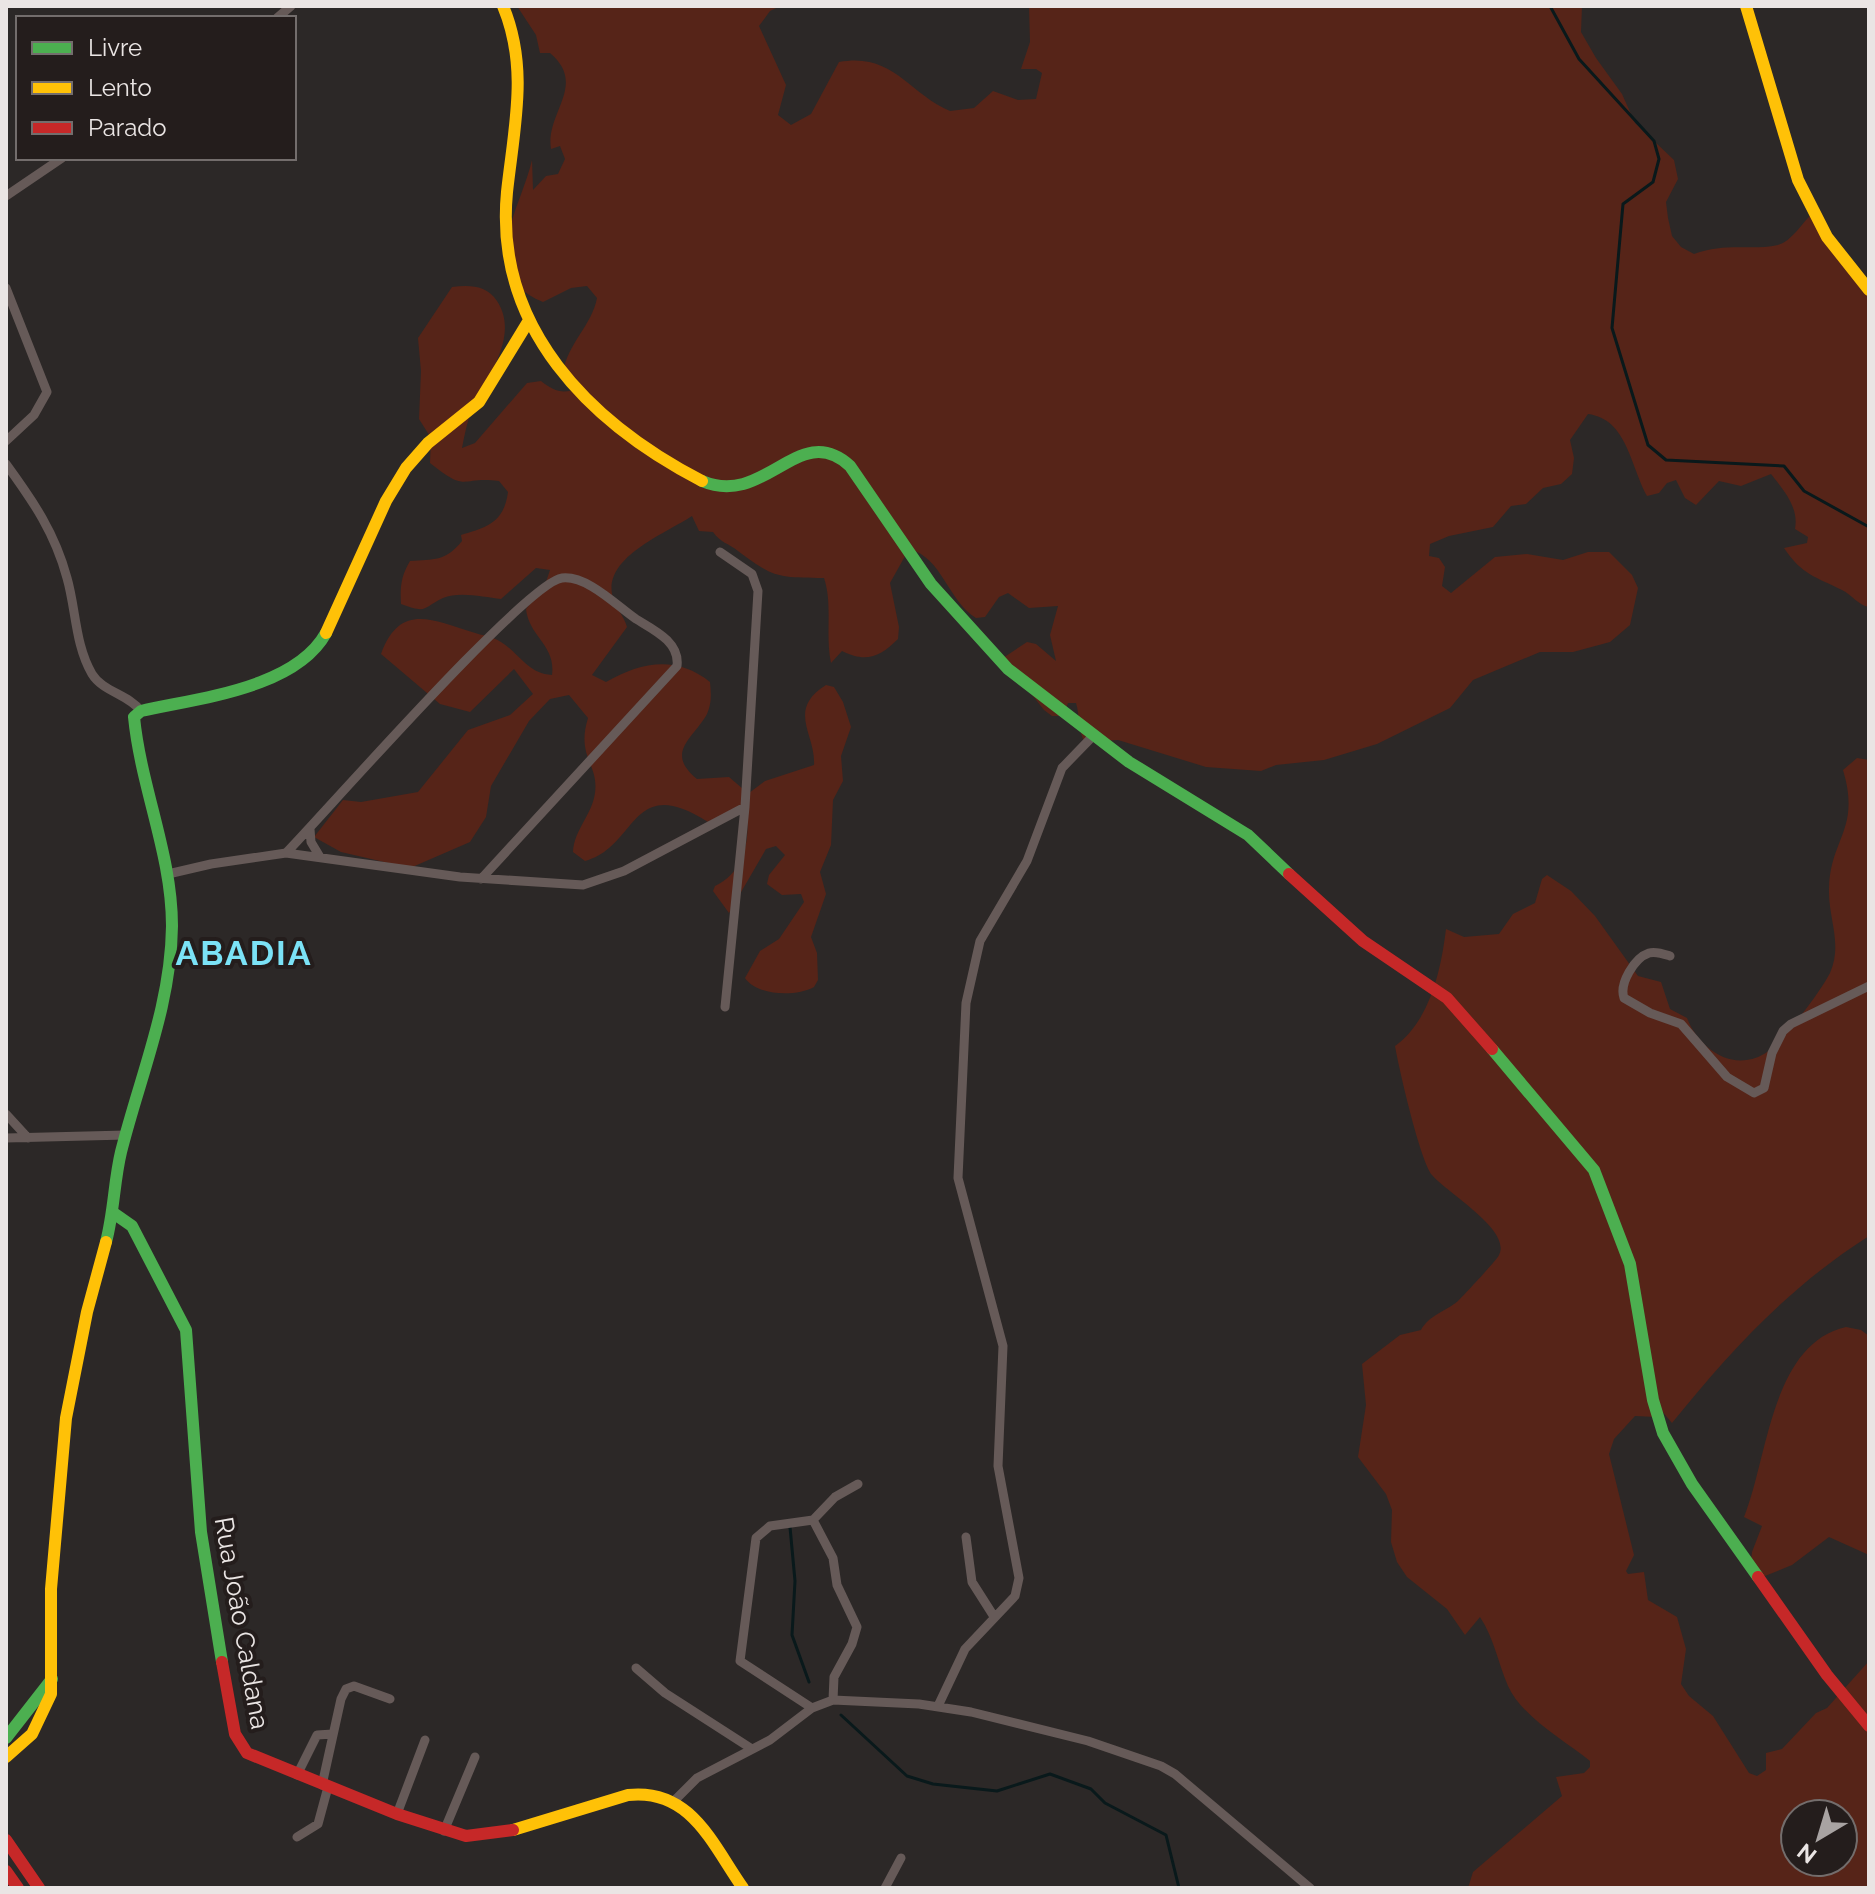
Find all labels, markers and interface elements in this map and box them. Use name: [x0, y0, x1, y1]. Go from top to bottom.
legend: [16, 16, 296, 160]
text: Livre: [88, 33, 142, 62]
text: Lento: [88, 73, 152, 102]
text: Parado: [88, 113, 167, 142]
district label: ABADIA: [175, 933, 313, 973]
street label: Rua João Caldana: [209, 1514, 275, 1732]
north arrow: [1779, 1798, 1859, 1878]
text: N: [1792, 1838, 1821, 1869]

